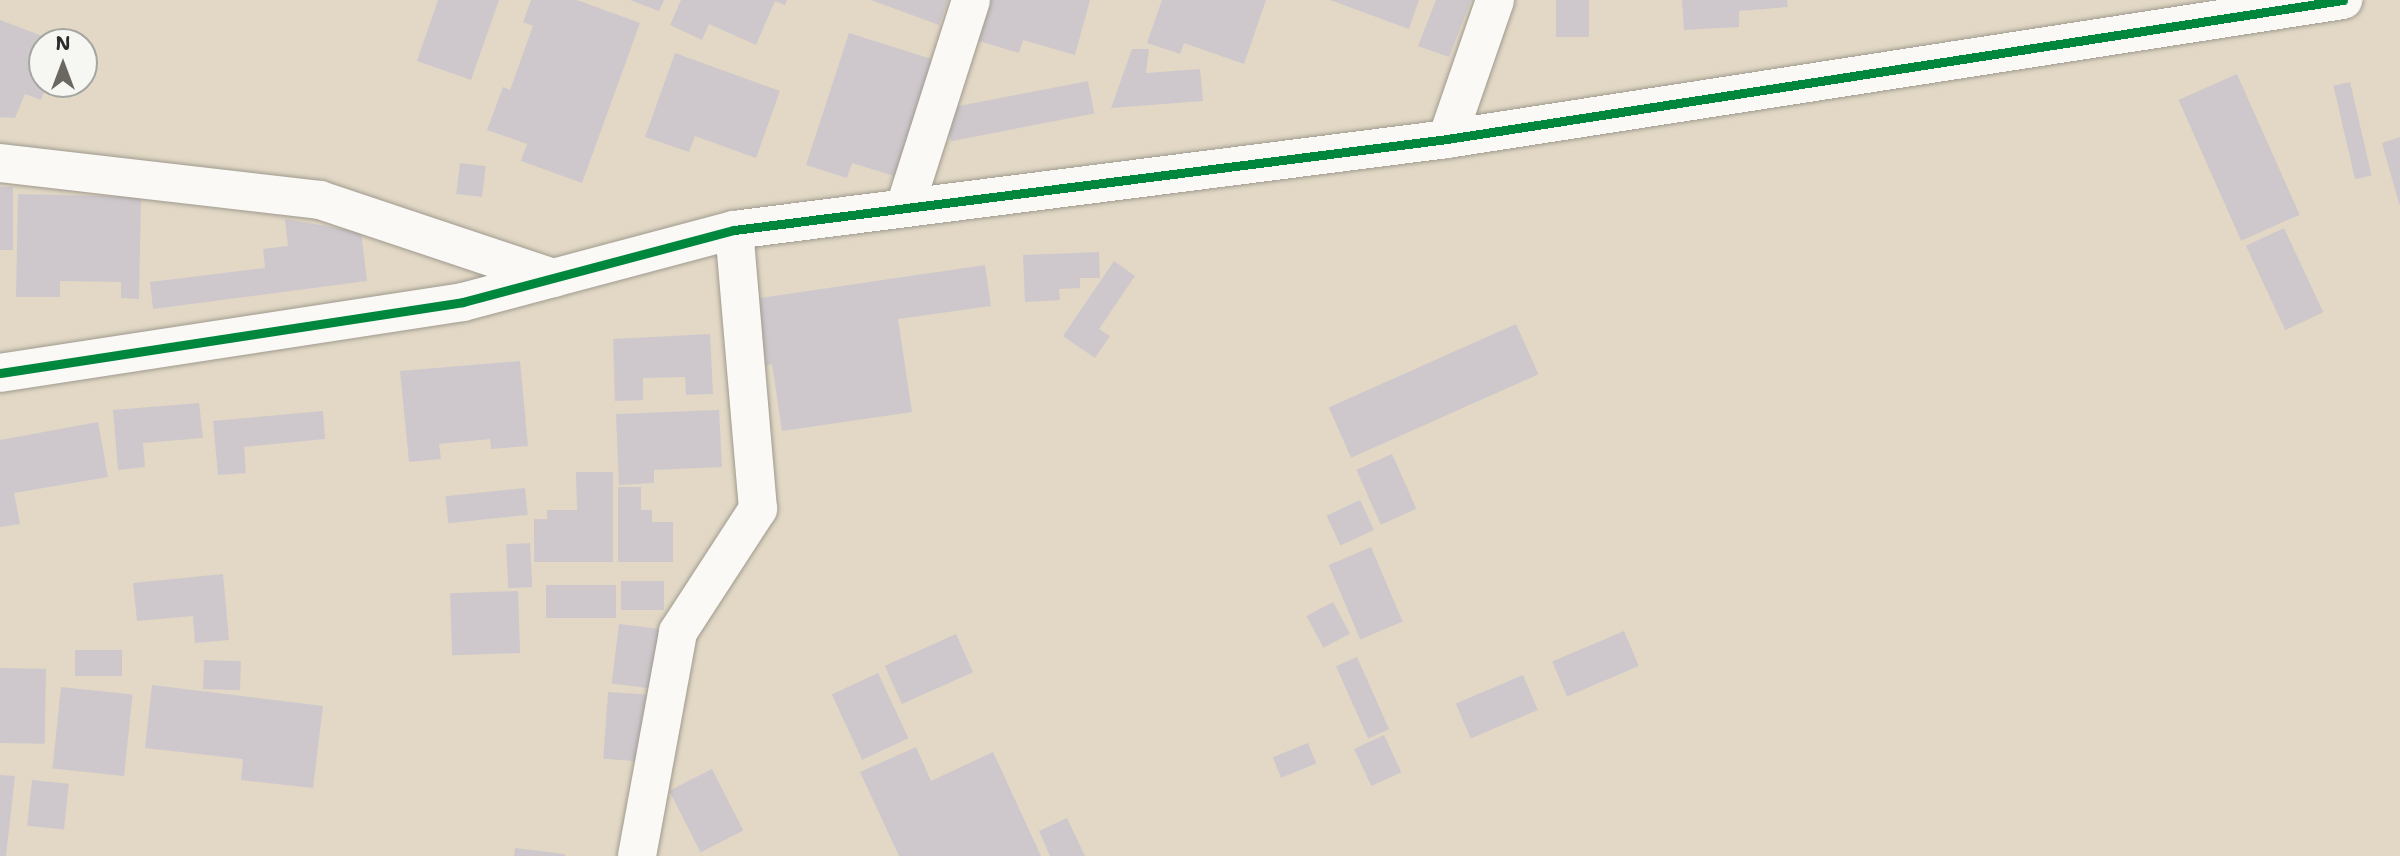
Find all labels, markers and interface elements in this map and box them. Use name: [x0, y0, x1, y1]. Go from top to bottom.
north arrow: [28, 28, 98, 98]
text: N: [55, 31, 71, 56]

